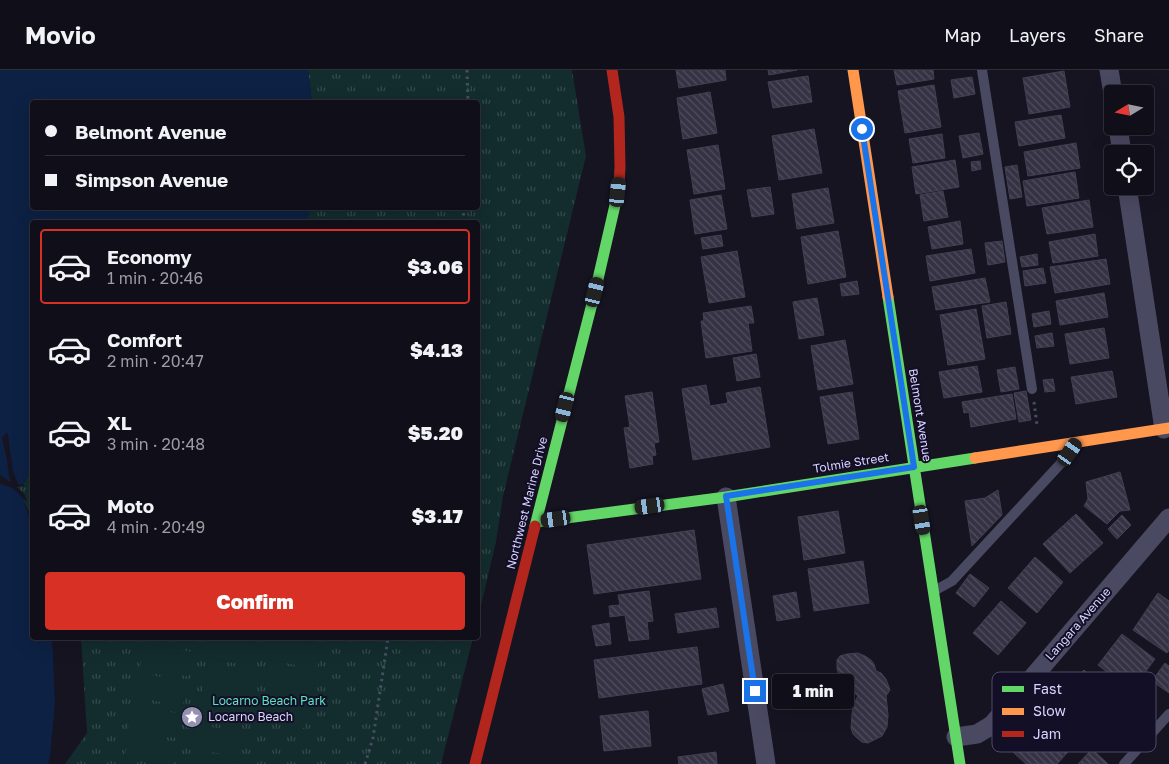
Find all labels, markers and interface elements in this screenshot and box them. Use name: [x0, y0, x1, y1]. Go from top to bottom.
text: Movio: [25, 20, 96, 49]
text: Map: [944, 24, 981, 46]
text: Layers: [1009, 24, 1066, 46]
text: Share: [1094, 24, 1144, 46]
north arrow: [1104, 85, 1154, 135]
map controls: [1104, 85, 1154, 195]
route start: [851, 118, 873, 140]
text: Belmont Avenue: [75, 120, 227, 143]
button: locate: [1104, 145, 1154, 195]
text: Simpson Avenue: [75, 168, 228, 191]
car: [608, 176, 627, 208]
icon: car: [47, 244, 92, 289]
text: Economy: [107, 245, 192, 268]
text: $3.06: [407, 255, 463, 278]
text: 1 min · 20:46: [107, 268, 203, 288]
car: [584, 276, 605, 308]
icon: car: [47, 327, 92, 372]
text: Comfort: [107, 328, 182, 351]
text: $4.13: [410, 338, 463, 361]
text: 2 min · 20:47: [107, 351, 204, 371]
street label: Belmont Avenue: [906, 367, 935, 463]
car: [554, 391, 575, 423]
icon: car: [47, 410, 92, 455]
text: XL: [107, 411, 132, 434]
text: $5.20: [408, 421, 463, 444]
text: 3 min · 20:48: [107, 434, 205, 454]
street label: Northwest Marine Drive: [503, 435, 550, 571]
car: [1055, 435, 1084, 469]
street label: Tolmie Street: [812, 449, 890, 476]
icon: car: [47, 493, 92, 538]
text: Moto: [107, 494, 154, 517]
car: [634, 496, 665, 516]
text: $3.17: [412, 504, 463, 527]
car: [912, 504, 931, 536]
car: [540, 509, 571, 529]
text: 4 min · 20:49: [107, 517, 205, 537]
button: Confirm: [45, 572, 465, 630]
street label: Langara Avenue: [1042, 584, 1113, 663]
legend: [992, 672, 1156, 752]
callout: 1 min: [772, 674, 855, 708]
route end: [744, 680, 766, 702]
text: Fast: [1033, 680, 1062, 697]
text: 1 min: [793, 681, 833, 701]
park label: Locarno Beach Park: [212, 693, 326, 708]
text: Slow: [1033, 702, 1066, 719]
place icon: Locarno Beach: [180, 705, 204, 729]
place label: Locarno Beach: [208, 709, 293, 724]
text: Jam: [1033, 725, 1061, 742]

